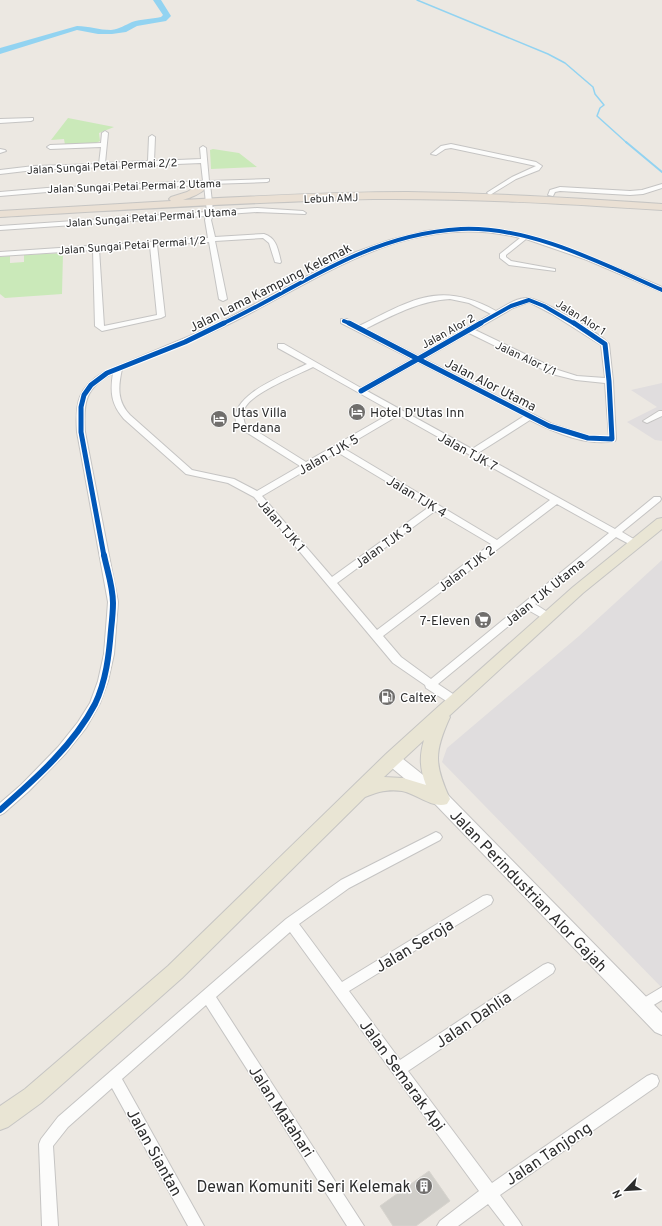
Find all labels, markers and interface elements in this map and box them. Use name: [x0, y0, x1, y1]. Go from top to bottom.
street label: Jalan Sungai Petai Permai 2/2: [26, 156, 178, 178]
street label: Jalan Sungai Petai Permai 2 Utama: [47, 177, 221, 197]
street label: Lebuh AMJ: [303, 191, 359, 207]
street label: Jalan Sungai Petai Permai 1 Utama: [65, 205, 237, 231]
street label: Jalan Sungai Petai Permai 1/2: [58, 234, 206, 258]
street label: Jalan Lama Kampung Kelemak: [187, 241, 355, 337]
street label: Jalan Alor 1: [553, 297, 608, 339]
street label: Jalan Alor 2: [419, 311, 478, 352]
street label: Jalan Alor 1/1: [493, 339, 558, 379]
street label: Jalan Alor Utama: [442, 356, 538, 416]
hotel icon: Hotel D'Utas Inn: [347, 402, 367, 422]
place label: Utas Villa Perdana: [232, 406, 287, 437]
place label: Hotel D'Utas Inn: [370, 406, 464, 422]
hotel icon: Utas Villa Perdana: [209, 409, 229, 429]
street label: Jalan TJK 7: [434, 430, 500, 476]
street label: Jalan TJK 5: [296, 432, 362, 480]
street label: Jalan TJK 4: [383, 474, 449, 522]
street label: Jalan TJK 1: [253, 497, 308, 556]
street label: Jalan TJK 3: [352, 520, 416, 573]
street label: Jalan TJK 2: [436, 543, 499, 596]
street label: Jalan TJK Utama: [502, 557, 588, 631]
supermarket icon: 7-Eleven: [473, 610, 493, 630]
place label: 7-Eleven: [420, 614, 470, 630]
fuel station icon: Caltex: [377, 687, 397, 707]
place label: Caltex: [400, 691, 437, 707]
street label: Jalan Perindustrian Alor Gajah: [445, 806, 610, 977]
street label: Jalan Seroja: [372, 915, 458, 978]
street label: Jalan Dahlia: [432, 988, 516, 1053]
street label: Jalan Semarak Api: [354, 1017, 449, 1136]
street label: Jalan Matahari: [243, 1062, 317, 1162]
street label: Jalan Siantan: [121, 1106, 186, 1200]
street label: Jalan Tanjong: [502, 1118, 596, 1191]
north arrow: [606, 1170, 646, 1210]
building icon: Dewan Komuniti Seri Kelemak: [414, 1176, 434, 1196]
place label: Dewan Komuniti Seri Kelemak: [197, 1178, 411, 1198]
text: N: [610, 1187, 626, 1200]

